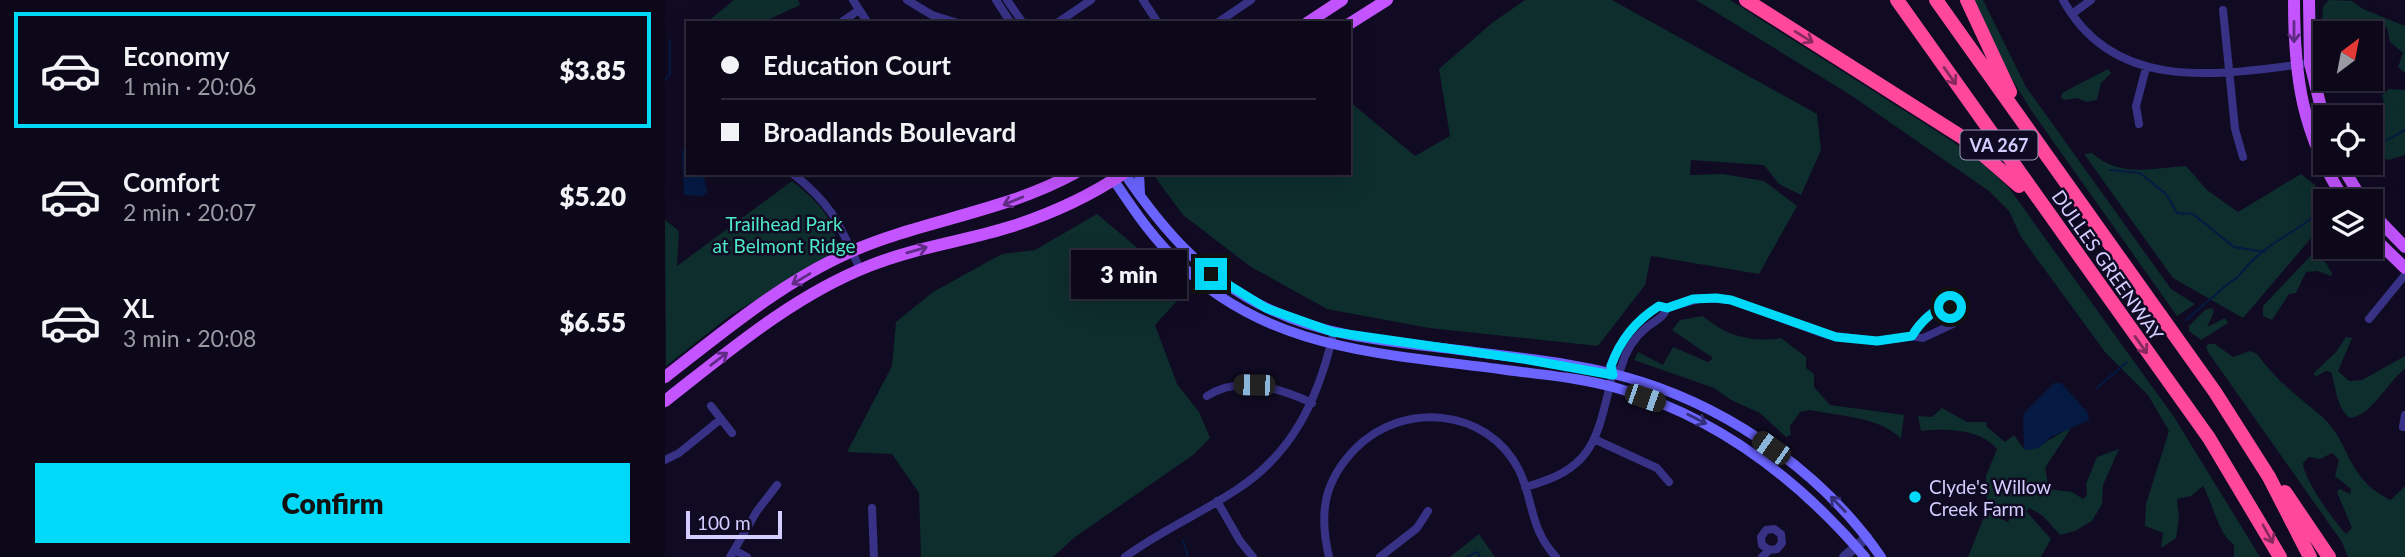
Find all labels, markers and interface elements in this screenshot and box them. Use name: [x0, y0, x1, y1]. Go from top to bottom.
one-way arrow: [2287, 20, 2301, 43]
north arrow: [2313, 21, 2383, 91]
map controls: [2313, 21, 2383, 259]
one-way arrow: [1793, 30, 1813, 44]
icon: car: [39, 39, 102, 102]
text: Economy: [123, 40, 229, 72]
text: Education Court: [763, 49, 951, 81]
text: $3.85: [559, 54, 626, 86]
one-way arrow: [1943, 66, 1958, 85]
text: 1 min · 20:06: [123, 72, 256, 100]
button: locate: [2313, 105, 2383, 175]
text: Broadlands Boulevard: [763, 116, 1016, 148]
road number: VA 267: [1961, 130, 2037, 160]
icon: car: [39, 165, 102, 228]
text: Comfort: [123, 166, 220, 198]
text: $5.20: [559, 180, 626, 212]
street label: DULLES GREENWAY: [2047, 185, 2169, 345]
button: layers: [2313, 189, 2383, 259]
one-way arrow: [1003, 196, 1025, 209]
text: 2 min · 20:07: [123, 198, 256, 226]
park label: Trailhead Park at Belmont Ridge: [713, 212, 855, 257]
one-way arrow: [905, 242, 927, 255]
callout: 3 min: [1071, 250, 1187, 298]
route end: [1195, 258, 1227, 290]
text: 3 min: [1100, 260, 1158, 288]
one-way arrow: [791, 272, 811, 286]
icon: car: [39, 291, 102, 354]
route start: [1934, 291, 1966, 323]
text: XL: [123, 292, 154, 324]
text: $6.55: [559, 306, 626, 338]
text: 3 min · 20:08: [123, 324, 256, 352]
one-way arrow: [2134, 335, 2148, 354]
one-way arrow: [709, 352, 728, 367]
car: [1233, 374, 1276, 396]
car: [1622, 381, 1669, 415]
one-way arrow: [1686, 413, 1707, 426]
car: [1748, 427, 1795, 469]
button: Confirm: [35, 463, 630, 543]
place label: Clyde's Willow Creek Farm: [1929, 475, 2051, 520]
marker: Clyde's Willow Creek Farm: [1907, 489, 1923, 505]
one-way arrow: [1830, 496, 1847, 513]
scale bar: [686, 508, 782, 540]
text: 100 m: [697, 511, 751, 534]
one-way arrow: [2261, 523, 2275, 543]

